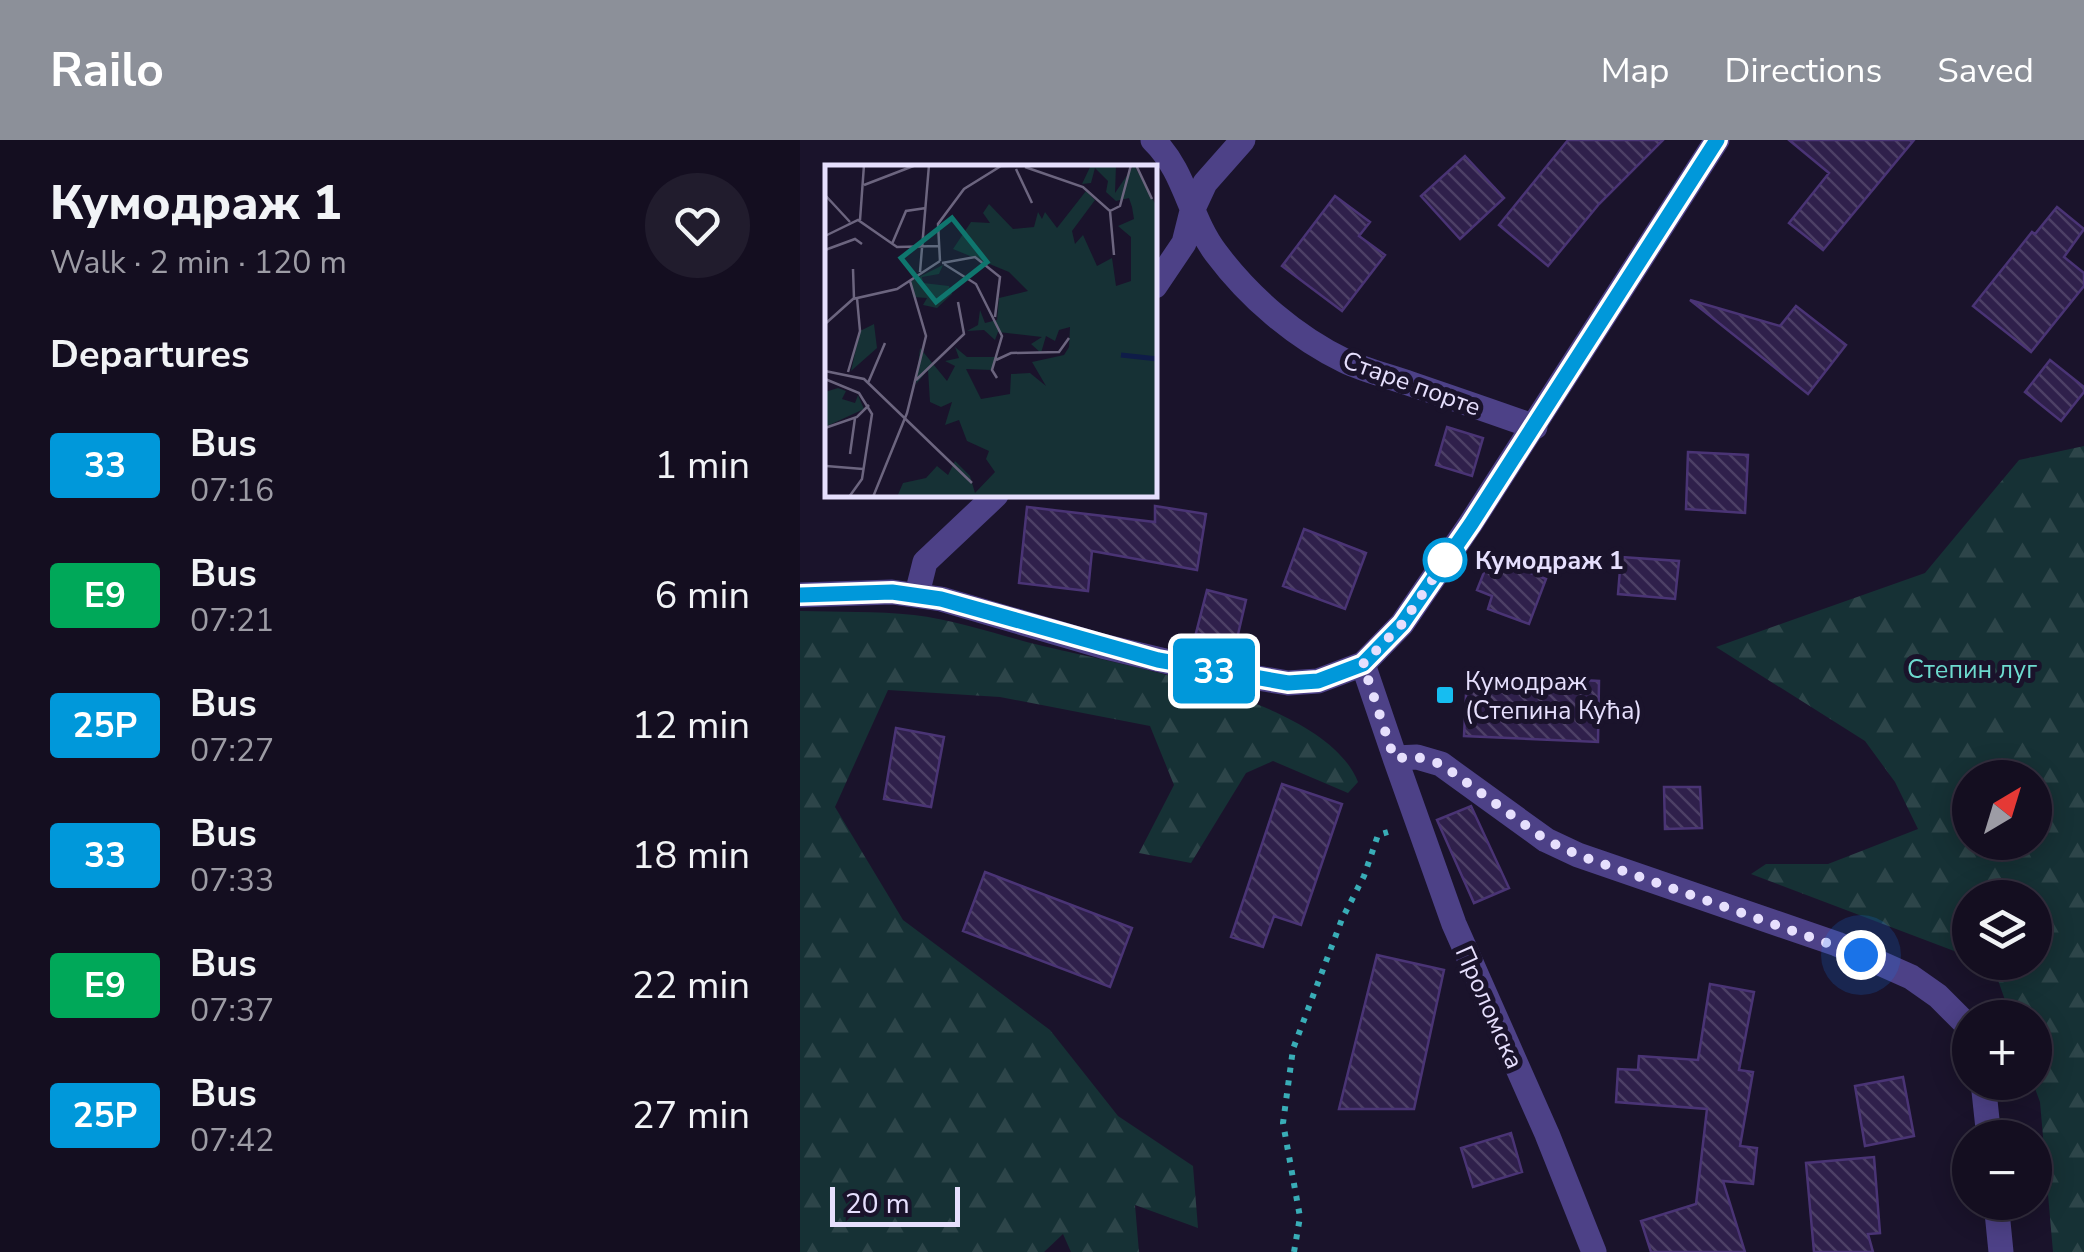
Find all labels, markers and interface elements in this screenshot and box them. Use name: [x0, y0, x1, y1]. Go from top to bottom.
text: Railo: [50, 37, 164, 103]
text: Map: [1601, 47, 1670, 94]
text: Directions: [1725, 47, 1882, 94]
text: Saved: [1937, 47, 2034, 94]
inset map: [825, 165, 1158, 498]
text: Кумодраж 1: [50, 170, 342, 236]
button: heart: [645, 173, 750, 278]
text: Walk · 2 min · 120 m: [50, 241, 347, 284]
text: Departures: [50, 329, 249, 380]
street label: Старе порте: [1338, 343, 1485, 425]
text: Bus: [190, 418, 257, 469]
text: 1 min: [655, 440, 750, 491]
text: 33: [84, 442, 126, 489]
text: 07:16: [190, 469, 274, 512]
marker: Кумодраж 1: [1424, 539, 1466, 581]
place label: Кумодраж 1: [1475, 544, 1624, 578]
text: Bus: [190, 548, 257, 599]
text: 6 min: [655, 570, 750, 621]
text: E9: [84, 572, 126, 619]
text: 07:21: [190, 599, 274, 642]
line badge: 33: [1169, 638, 1259, 704]
text: 33: [1193, 648, 1235, 695]
park label: Степин луг: [1907, 653, 2037, 687]
place label: Кумодраж (Степина Кућа): [1465, 665, 1642, 728]
text: Bus: [190, 678, 257, 729]
marker: Кумодраж (Степина Кућа): [1434, 684, 1456, 706]
text: 12 min: [632, 700, 750, 751]
text: 25P: [73, 702, 137, 749]
text: 07:27: [190, 729, 274, 772]
north arrow: [1952, 760, 2052, 860]
map controls: [1952, 760, 2052, 1220]
text: Bus: [190, 808, 257, 859]
text: 18 min: [632, 830, 750, 881]
text: 33: [84, 832, 126, 879]
text: 07:33: [190, 859, 274, 902]
button: layers: [1952, 880, 2052, 980]
your location: [1836, 930, 1886, 980]
text: Bus: [190, 938, 257, 989]
street label: Проломска: [1447, 941, 1531, 1074]
text: 22 min: [632, 960, 750, 1011]
text: E9: [84, 962, 126, 1009]
text: 07:37: [190, 989, 274, 1032]
button: +: [1952, 1000, 2052, 1100]
text: Bus: [190, 1068, 257, 1119]
text: 27 min: [632, 1090, 750, 1141]
text: 25P: [73, 1092, 137, 1139]
text: 07:42: [190, 1119, 274, 1162]
button: −: [1952, 1120, 2052, 1220]
scale bar: [830, 1182, 960, 1226]
text: 20 m: [845, 1185, 910, 1223]

